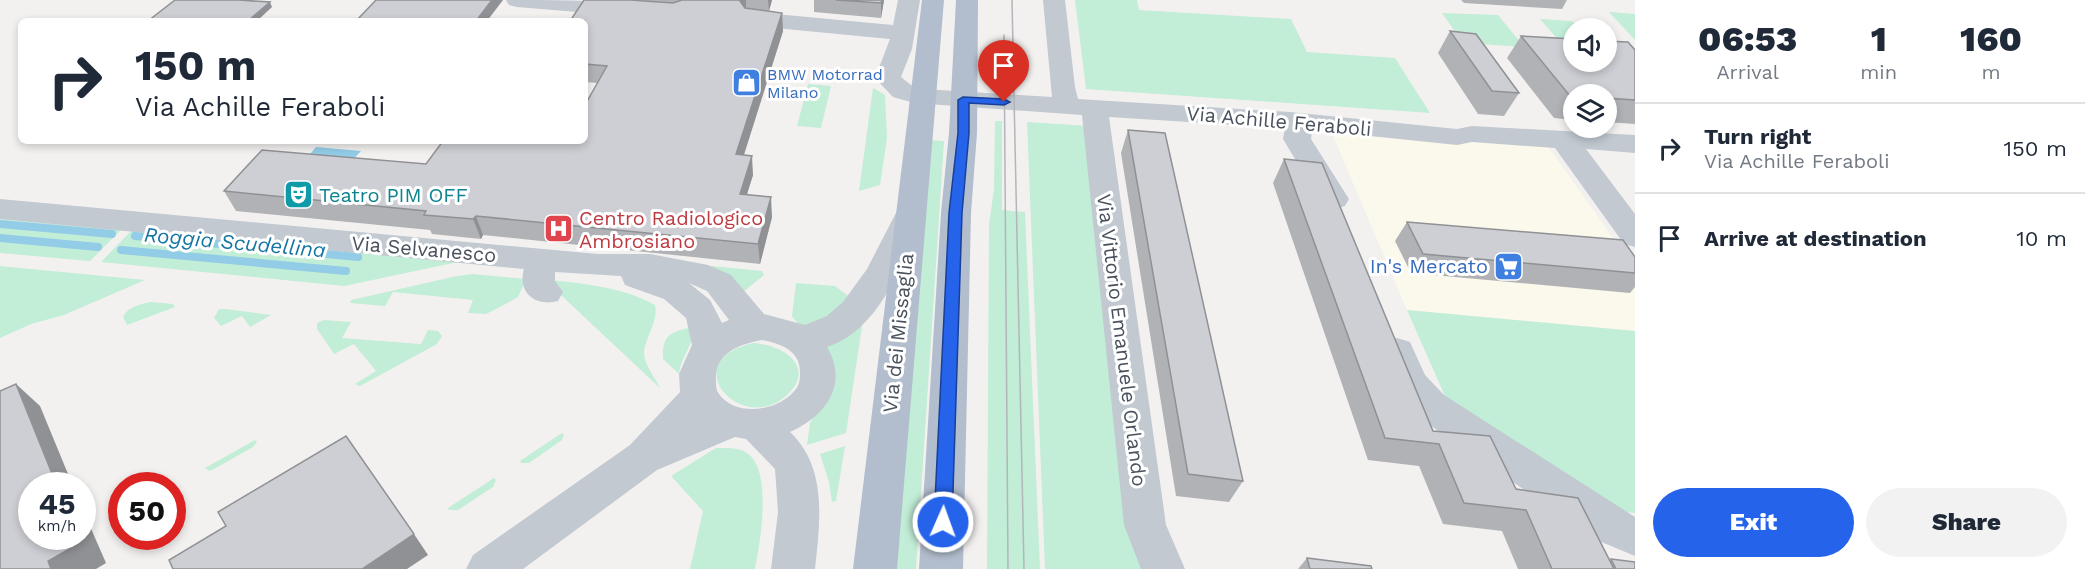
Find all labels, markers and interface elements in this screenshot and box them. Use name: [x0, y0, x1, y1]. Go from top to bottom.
map controls: [1563, 18, 1617, 138]
button: sound: [1563, 18, 1617, 72]
text: 06:53: [1698, 18, 1797, 60]
text: 1: [1871, 18, 1887, 60]
text: 160: [1960, 18, 2022, 60]
pin: [978, 40, 1029, 102]
text: 150 m: [135, 41, 256, 90]
icon: right: [36, 42, 114, 120]
icon: arrive: [987, 49, 1020, 82]
text: Arrival: [1716, 60, 1779, 84]
text: min: [1860, 60, 1897, 84]
text: m: [1981, 60, 2001, 84]
place label: BMW Motorrad Milano: [767, 65, 883, 102]
shop icon: BMW Motorrad Milano: [730, 67, 762, 99]
button: layers: [1563, 84, 1617, 138]
text: Via Achille Feraboli: [135, 91, 385, 123]
street label: Via Achille Feraboli: [1186, 101, 1372, 141]
text: Turn right: [1704, 124, 1811, 149]
icon: right: [1653, 132, 1686, 165]
text: 150 m: [2003, 136, 2067, 161]
text: Via Achille Feraboli: [1704, 149, 1890, 173]
theatre icon: Teatro PIM OFF: [282, 179, 314, 211]
place label: Teatro PIM OFF: [319, 183, 468, 207]
street label: Via Vittorio Emanuele Orlando: [1092, 192, 1152, 488]
place label: Centro Radiologico Ambrosiano: [579, 206, 763, 253]
hospital icon: Centro Radiologico Ambrosiano: [542, 213, 574, 245]
water label: Roggia Scudellina: [143, 222, 327, 262]
icon: arrive: [1653, 222, 1686, 255]
text: Arrive at destination: [1704, 226, 1927, 251]
text: 10 m: [2016, 226, 2067, 251]
street label: Via Selvanesco: [351, 231, 497, 267]
supermarket icon: In's Mercato: [1493, 250, 1525, 282]
street label: Via dei Missaglia: [878, 252, 918, 414]
place label: In's Mercato: [1370, 254, 1488, 278]
speed limit sign: 50: [108, 472, 186, 550]
text: 45: [39, 486, 75, 521]
button: Exit: [1653, 488, 1854, 557]
button: Share: [1866, 488, 2067, 557]
position arrow: [911, 490, 975, 554]
text: km/h: [38, 517, 76, 535]

